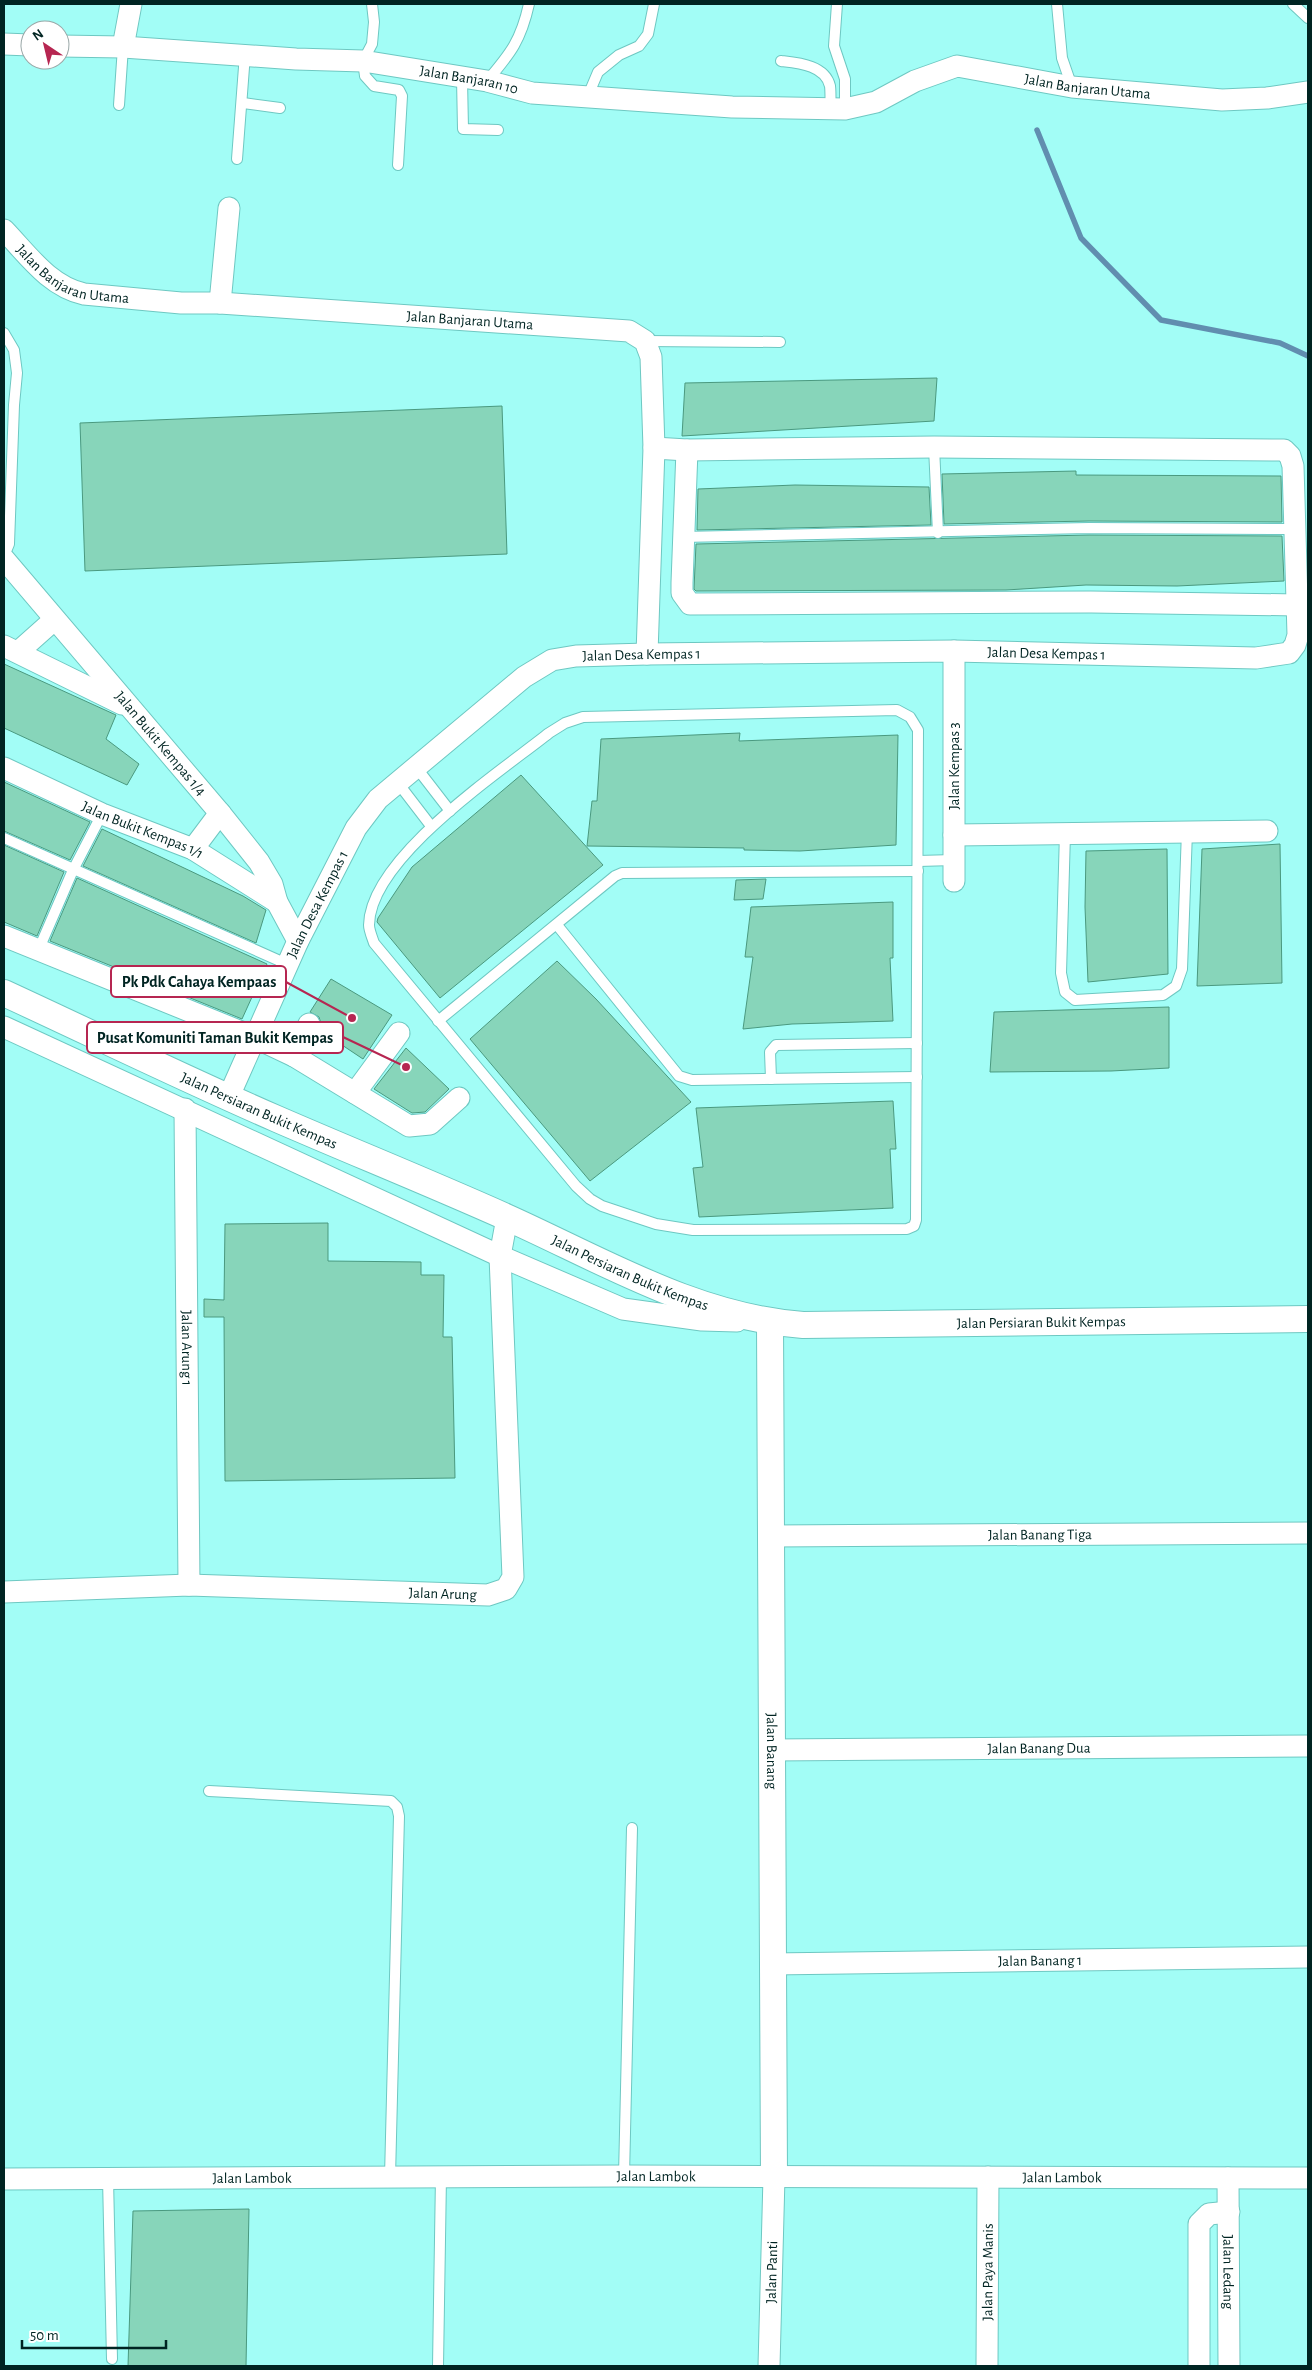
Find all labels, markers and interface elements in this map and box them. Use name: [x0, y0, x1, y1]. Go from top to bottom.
north arrow: [20, 20, 70, 70]
text: N: [30, 27, 46, 44]
street label: Jalan Banjaran 10: [419, 63, 520, 97]
street label: Jalan Banjaran Utama: [1023, 71, 1151, 101]
street label: Jalan Banjaran Utama: [14, 242, 130, 306]
street label: Jalan Banjaran Utama: [406, 308, 534, 332]
street label: Jalan Desa Kempas 1: [987, 644, 1106, 662]
street label: Jalan Desa Kempas 1: [582, 646, 701, 663]
street label: Jalan Bukit Kempas 1/4: [112, 688, 209, 798]
street label: Jalan Kempas 3: [947, 722, 962, 810]
street label: Jalan Bukit Kempas 1/1: [80, 798, 206, 861]
street label: Jalan Desa Kempas 1: [284, 848, 351, 960]
callout: Pk Pdk Cahaya Kempaas: [111, 966, 286, 997]
text: Pk Pdk Cahaya Kempaas: [122, 974, 276, 991]
callout: Pusat Komuniti Taman Bukit Kempas: [87, 1022, 343, 1053]
text: Pusat Komuniti Taman Bukit Kempas: [97, 1030, 333, 1046]
street label: Jalan Persiaran Bukit Kempas: [179, 1069, 340, 1151]
street label: Jalan Persiaran Bukit Kempas: [550, 1232, 710, 1313]
street label: Jalan Arung 1: [179, 1310, 195, 1386]
street label: Jalan Persiaran Bukit Kempas: [957, 1314, 1126, 1331]
street label: Jalan Banang Tiga: [988, 1527, 1092, 1542]
street label: Jalan Arung: [408, 1585, 478, 1602]
street label: Jalan Banang: [764, 1713, 780, 1790]
street label: Jalan Banang Dua: [987, 1740, 1091, 1756]
street label: Jalan Banang 1: [998, 1952, 1082, 1969]
street label: Jalan Lambok: [616, 2168, 696, 2184]
street label: Jalan Lambok: [212, 2170, 292, 2185]
street label: Jalan Lambok: [1022, 2170, 1102, 2185]
street label: Jalan Paya Manis: [980, 2223, 995, 2321]
street label: Jalan Ledang: [1221, 2235, 1236, 2310]
street label: Jalan Panti: [763, 2241, 780, 2303]
scale bar: [22, 2318, 166, 2350]
text: 50 m: [30, 2328, 59, 2343]

